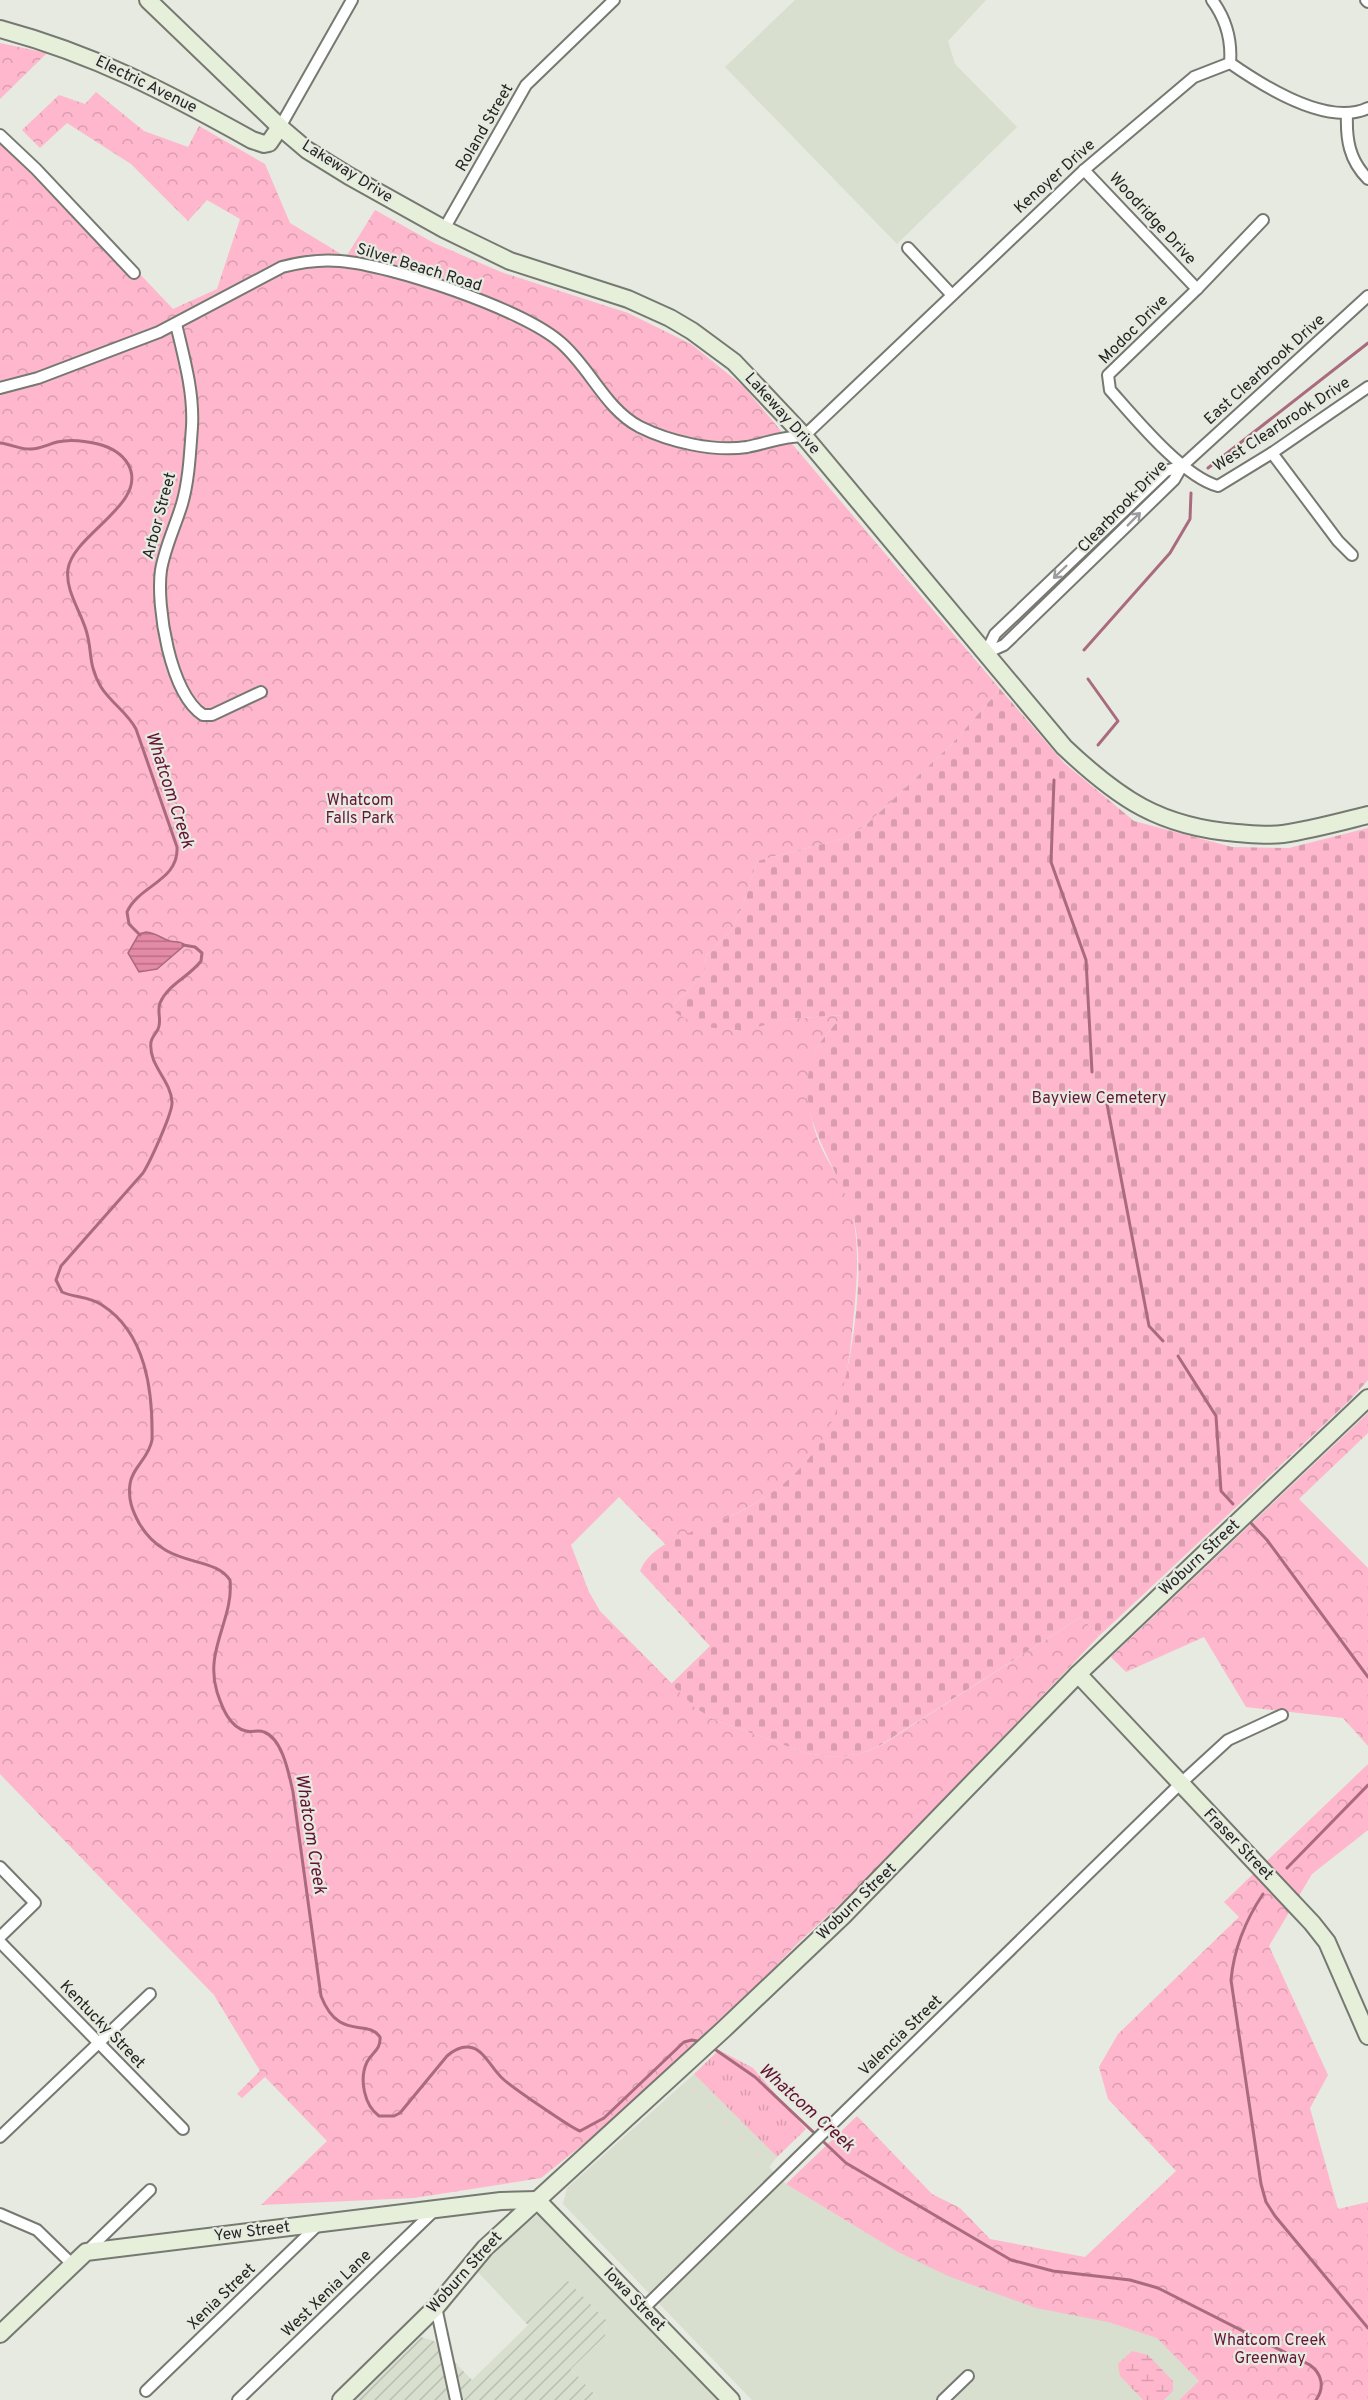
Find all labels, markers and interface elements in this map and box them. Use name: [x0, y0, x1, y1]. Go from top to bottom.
street label: Electric Avenue: [92, 52, 200, 118]
street label: Roland Street: [452, 81, 518, 175]
street label: Kenoyer Drive: [1010, 135, 1100, 219]
street label: Lakeway Drive: [298, 136, 396, 208]
street label: Woodridge Drive: [1104, 169, 1200, 269]
street label: Silver Beach Road: [354, 239, 484, 297]
street label: Modoc Drive: [1095, 291, 1173, 369]
street label: East Clearbrook Drive: [1200, 310, 1330, 430]
street label: Lakeway Drive: [740, 369, 824, 459]
street label: West Clearbrook Drive: [1210, 373, 1354, 477]
street label: Clearbrook Drive: [1074, 457, 1172, 557]
street label: Arbor Street: [139, 470, 181, 562]
one-way arrow: [1126, 512, 1141, 527]
one-way arrow: [1053, 565, 1068, 579]
water label: Whatcom Creek: [139, 729, 199, 852]
park label: Whatcom Falls Park: [326, 791, 394, 829]
park label: Bayview Cemetery: [1032, 1089, 1166, 1109]
street label: Woburn Street: [1155, 1516, 1245, 1600]
water label: Whatcom Creek: [289, 1772, 331, 1897]
street label: Fraser Street: [1199, 1805, 1277, 1885]
street label: Woburn Street: [813, 1859, 901, 1945]
street label: Kentucky Street: [55, 1977, 149, 2073]
street label: Valencia Street: [855, 1991, 947, 2081]
water label: Whatcom Creek: [753, 2059, 860, 2158]
street label: Yew Street: [213, 2217, 291, 2247]
street label: Woburn Street: [423, 2228, 507, 2318]
street label: West Xenia Lane: [278, 2246, 376, 2342]
street label: Xenia Street: [184, 2260, 260, 2334]
street label: Iowa Street: [599, 2264, 669, 2336]
park label: Whatcom Creek Greenway: [1213, 2331, 1327, 2369]

